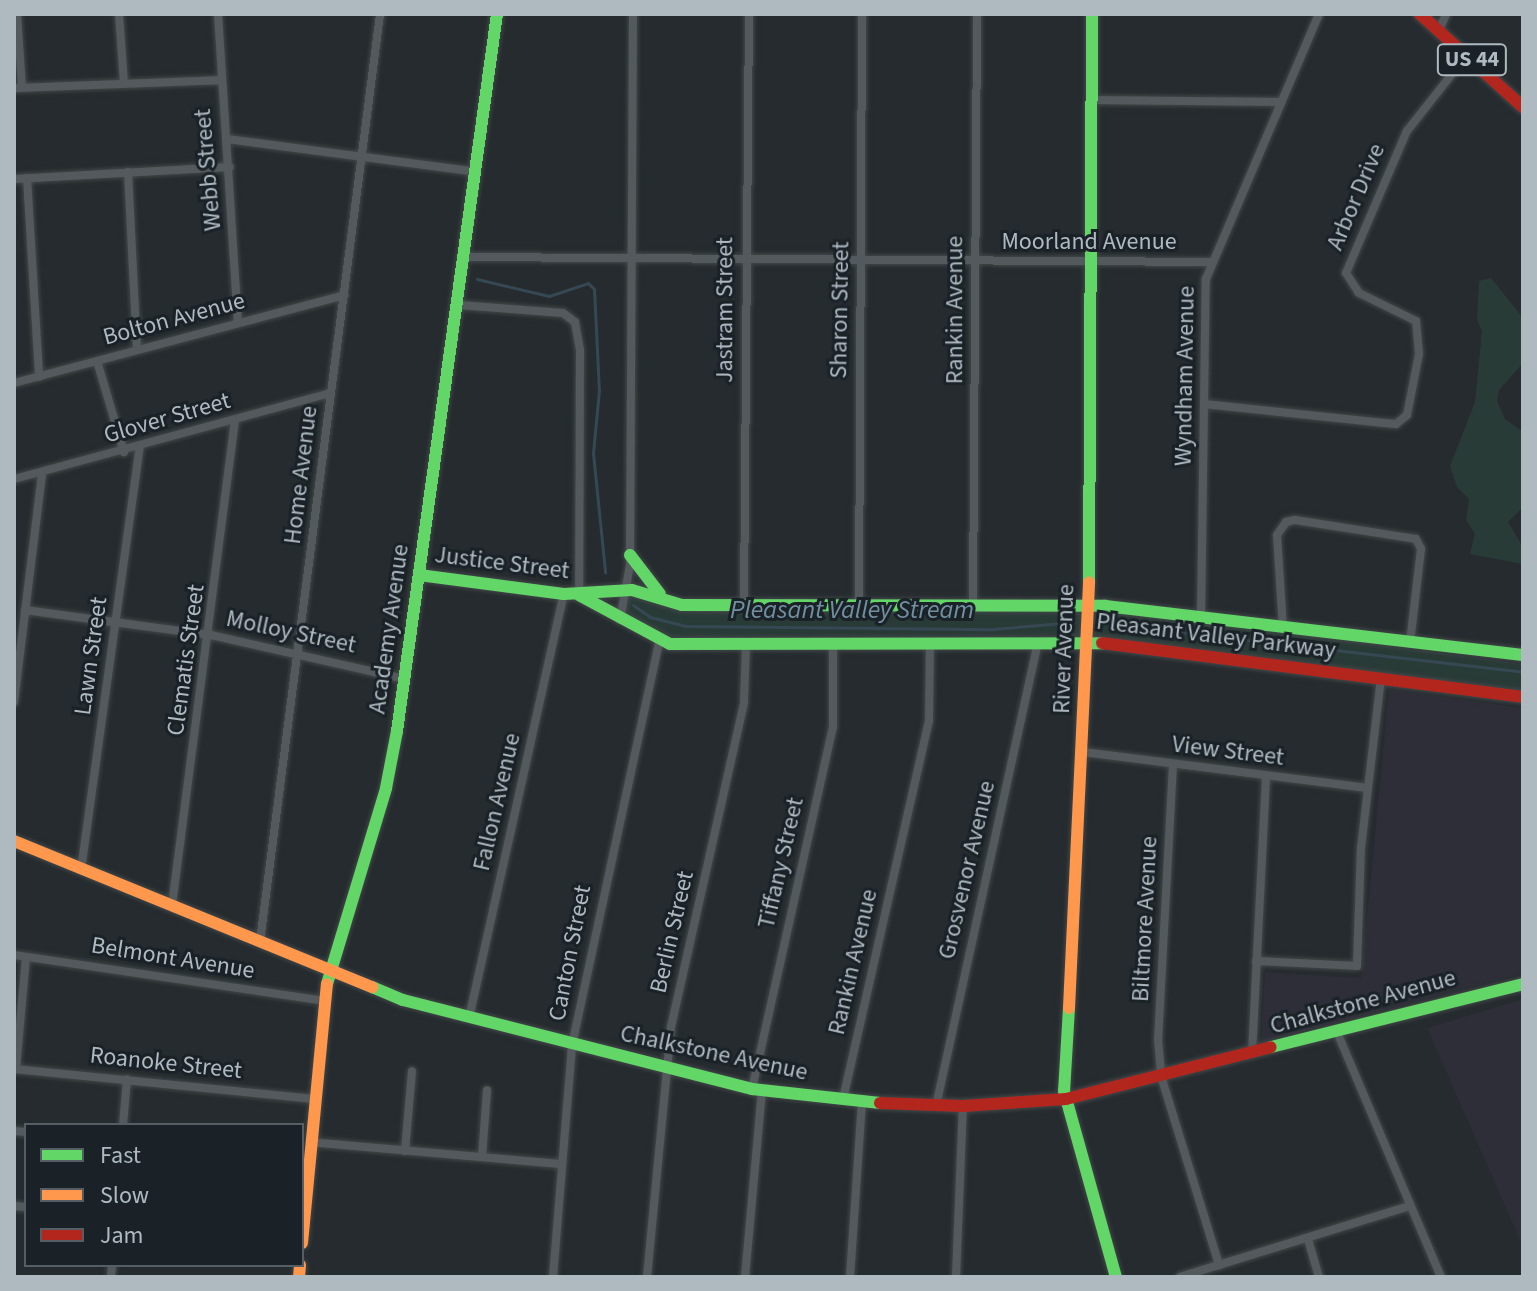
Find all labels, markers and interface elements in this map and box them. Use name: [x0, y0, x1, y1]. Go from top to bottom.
road number: US 44: [1436, 42, 1508, 78]
street label: Webb Street: [188, 108, 228, 232]
street label: Arbor Drive: [1321, 139, 1391, 255]
street label: Moorland Avenue: [1001, 228, 1177, 256]
street label: Rankin Avenue: [941, 236, 969, 384]
street label: Jastram Street: [711, 237, 739, 383]
street label: Sharon Street: [824, 241, 856, 379]
street label: Bolton Avenue: [100, 286, 248, 352]
street label: Wyndham Avenue: [1169, 286, 1201, 466]
street label: Glover Street: [100, 386, 234, 450]
street label: Home Avenue: [278, 404, 324, 546]
street label: Justice Street: [433, 540, 571, 586]
street label: Academy Avenue: [363, 542, 415, 716]
street label: Clematis Street: [161, 583, 211, 737]
street label: River Avenue: [1047, 584, 1081, 714]
water label: Pleasant Valley Stream: [730, 594, 974, 626]
street label: Lawn Street: [68, 595, 114, 717]
street label: Molloy Street: [224, 604, 358, 660]
street label: Pleasant Valley Parkway: [1095, 607, 1337, 665]
street label: Fallon Avenue: [467, 730, 527, 874]
street label: View Street: [1170, 730, 1286, 772]
street label: Grosvenor Avenue: [932, 778, 1002, 962]
street label: Tiffany Street: [752, 795, 810, 931]
street label: Biltmore Avenue: [1126, 835, 1164, 1003]
street label: Berlin Street: [644, 868, 700, 996]
street label: Canton Street: [543, 883, 597, 1023]
street label: Rankin Avenue: [822, 886, 884, 1038]
street label: Belmont Avenue: [89, 931, 257, 985]
street label: Chalkstone Avenue: [1267, 963, 1459, 1041]
street label: Chalkstone Avenue: [618, 1019, 810, 1087]
street label: Roanoke Street: [89, 1041, 243, 1085]
legend: [24, 1123, 304, 1267]
text: Fast: [100, 1138, 141, 1173]
text: Slow: [100, 1178, 149, 1213]
text: Jam: [100, 1218, 144, 1253]

